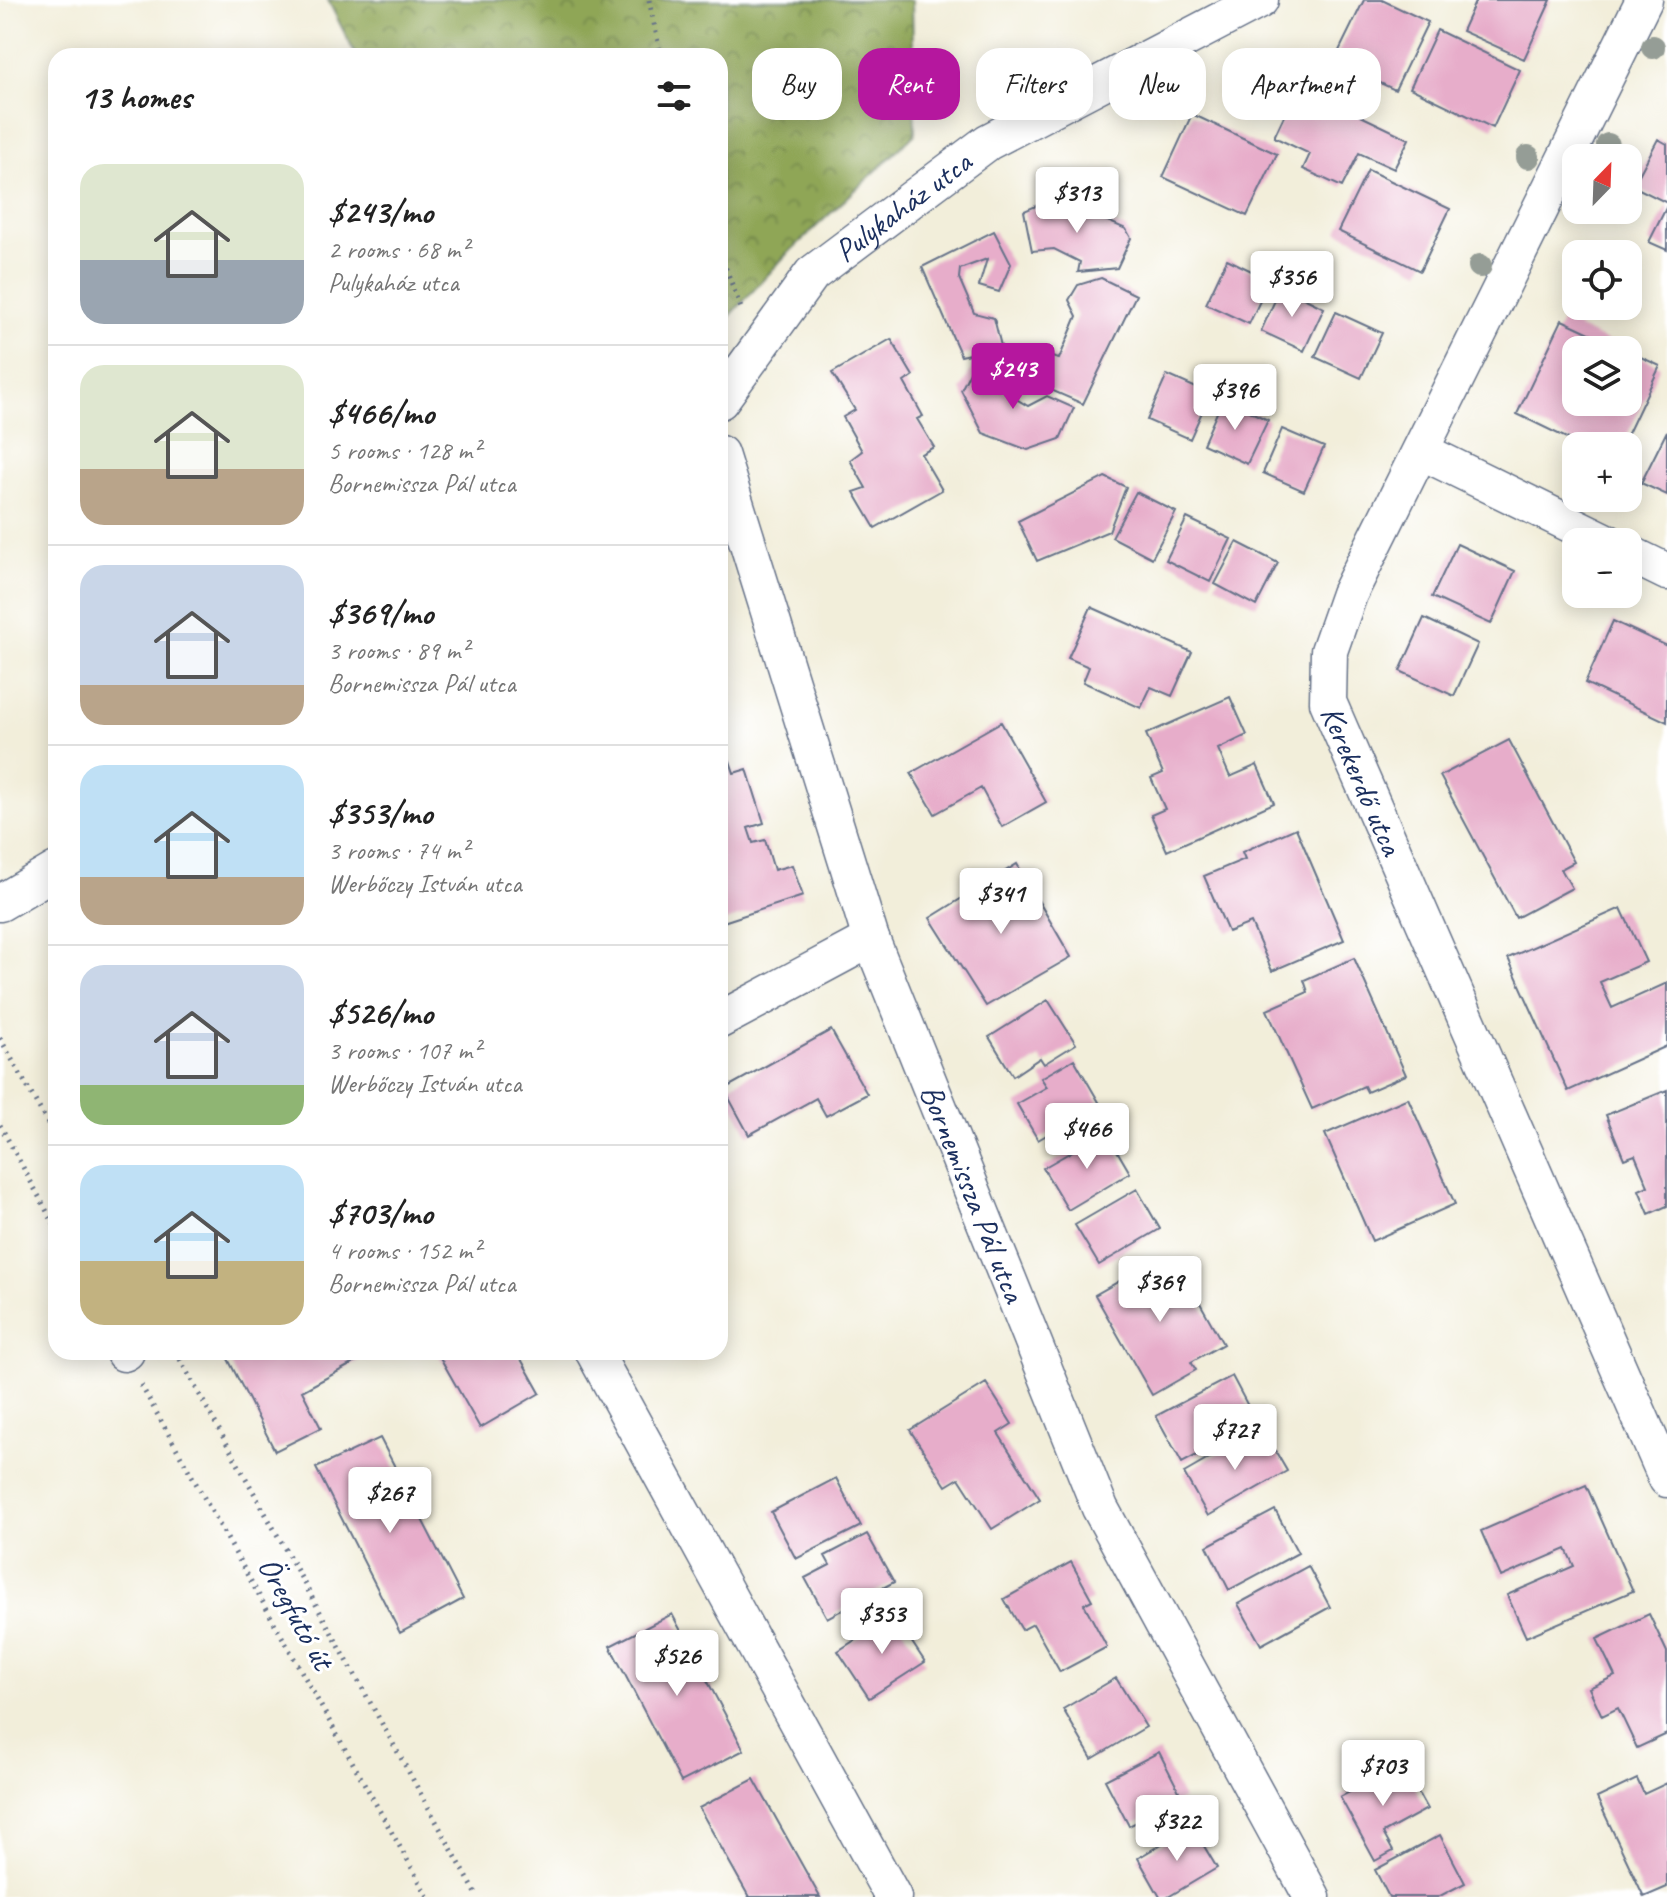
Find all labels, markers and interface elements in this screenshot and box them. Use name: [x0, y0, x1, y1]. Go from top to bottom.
chip: Buy: [752, 48, 842, 120]
chip: Rent: [858, 48, 960, 120]
chip: Filters: [976, 48, 1093, 120]
chip: New: [1109, 48, 1206, 120]
chip: Apartment: [1222, 48, 1381, 120]
icon: filters: [652, 74, 696, 118]
text: 13 homes: [80, 75, 191, 118]
street label: Pulykaház utca: [826, 140, 981, 271]
north arrow: [1562, 144, 1642, 224]
map controls: [1562, 144, 1642, 608]
pin: $313: [1030, 167, 1124, 235]
text: $313: [1054, 176, 1100, 209]
text: $243/mo: [328, 190, 433, 233]
icon: home: [144, 196, 240, 292]
text: 2 rooms · 68 m²: [328, 233, 469, 266]
button: locate: [1562, 240, 1642, 320]
pin: $356: [1245, 251, 1339, 319]
text: $356: [1269, 260, 1315, 293]
text: Pulykaház utca: [328, 266, 459, 299]
button: layers: [1562, 336, 1642, 416]
pin: $243: [966, 343, 1060, 411]
text: $243: [990, 352, 1036, 385]
pin: $396: [1188, 364, 1282, 432]
text: $396: [1211, 373, 1259, 406]
text: $466/mo: [328, 391, 434, 434]
icon: home: [144, 397, 240, 493]
button: +: [1562, 432, 1642, 512]
text: 5 rooms · 128 m²: [328, 434, 480, 467]
text: Bornemissza Pál utca: [328, 467, 516, 500]
button: −: [1562, 528, 1642, 608]
text: $369/mo: [328, 591, 433, 634]
icon: home: [144, 597, 240, 693]
text: 3 rooms · 89 m²: [328, 634, 469, 667]
text: Bornemissza Pál utca: [328, 667, 516, 700]
street label: Kerekerdő utca: [1312, 699, 1414, 863]
text: $353/mo: [328, 791, 432, 834]
icon: home: [144, 797, 240, 893]
text: 3 rooms · 74 m²: [328, 834, 469, 867]
text: Werbőczy István utca: [328, 867, 522, 900]
pin: $341: [954, 868, 1048, 936]
text: $341: [978, 877, 1024, 910]
text: $526/mo: [328, 991, 433, 1034]
icon: home: [144, 997, 240, 1093]
text: 3 rooms · 107 m²: [328, 1034, 480, 1067]
text: Werbőczy István utca: [328, 1067, 522, 1100]
street label: Bornemissza Pál utca: [911, 1078, 1036, 1310]
pin: $466: [1040, 1103, 1134, 1171]
text: $466: [1063, 1112, 1111, 1145]
text: $703/mo: [328, 1191, 433, 1234]
icon: home: [144, 1197, 240, 1293]
text: 4 rooms · 152 m²: [328, 1234, 480, 1267]
pin: $369: [1113, 1256, 1207, 1324]
text: $369: [1136, 1265, 1184, 1298]
text: Bornemissza Pál utca: [328, 1267, 516, 1300]
pin: $727: [1188, 1404, 1282, 1472]
text: $727: [1212, 1413, 1258, 1446]
pin: $267: [343, 1467, 437, 1535]
text: $267: [366, 1476, 414, 1509]
street label: Öregfutó út: [248, 1550, 345, 1679]
pin: $353: [835, 1588, 929, 1656]
text: $353: [859, 1597, 905, 1630]
pin: $526: [630, 1630, 724, 1698]
text: $526: [654, 1639, 700, 1672]
pin: $703: [1336, 1740, 1430, 1808]
text: $703: [1360, 1749, 1406, 1782]
pin: $322: [1130, 1795, 1224, 1863]
text: $322: [1154, 1804, 1200, 1837]

